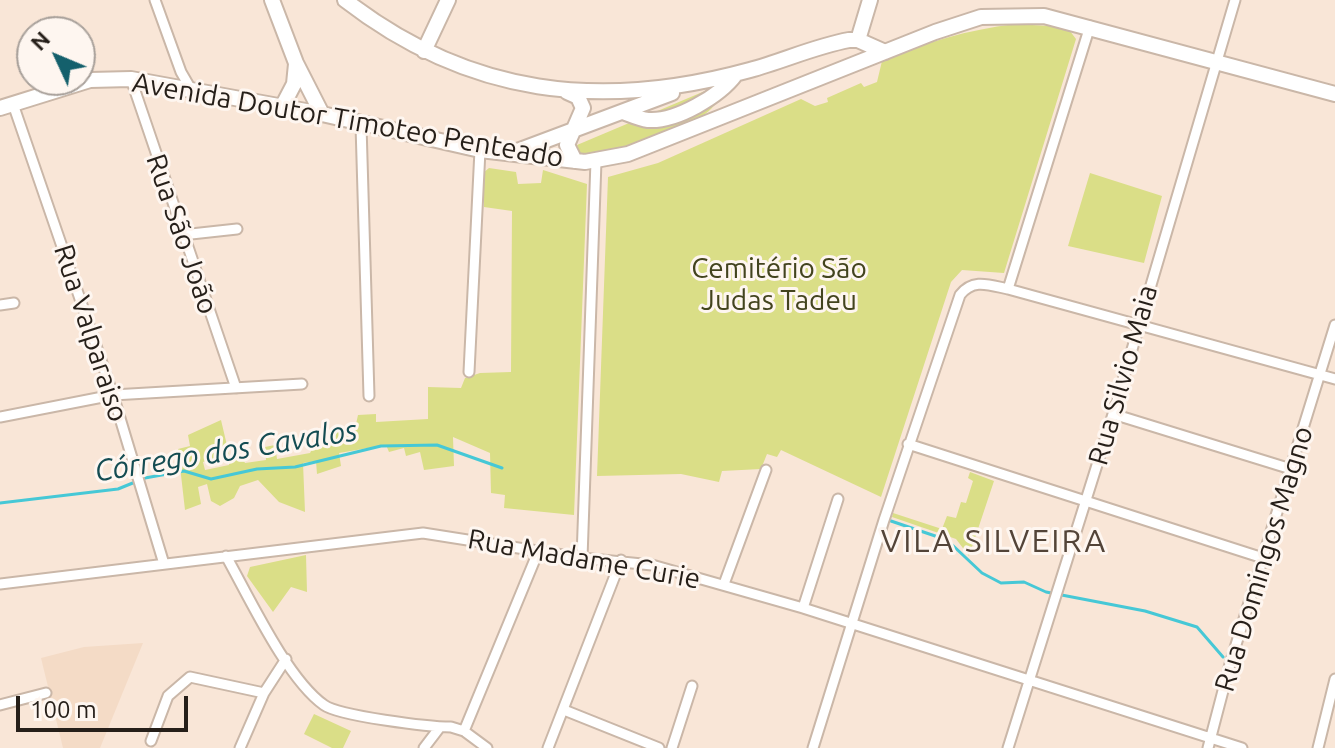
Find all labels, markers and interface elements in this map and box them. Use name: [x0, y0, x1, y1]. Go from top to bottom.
north arrow: [16, 16, 96, 96]
text: N: [25, 26, 55, 55]
street label: Avenida Doutor Timoteo Penteado: [130, 65, 566, 175]
street label: Rua São João: [139, 150, 225, 318]
street label: Rua Valparaiso: [47, 240, 135, 426]
park label: Cemitério São Judas Tadeu: [691, 252, 867, 318]
street label: Rua Silvio Maia: [1081, 281, 1165, 469]
water label: Córrego dos Cavalos: [92, 412, 360, 490]
street label: Rua Domingos Magno: [1208, 422, 1320, 696]
street label: Rua Madame Curie: [465, 522, 703, 596]
district label: VILA SILVEIRA: [881, 522, 1107, 560]
scale bar: [20, 680, 192, 730]
text: 100 m: [30, 696, 97, 723]

